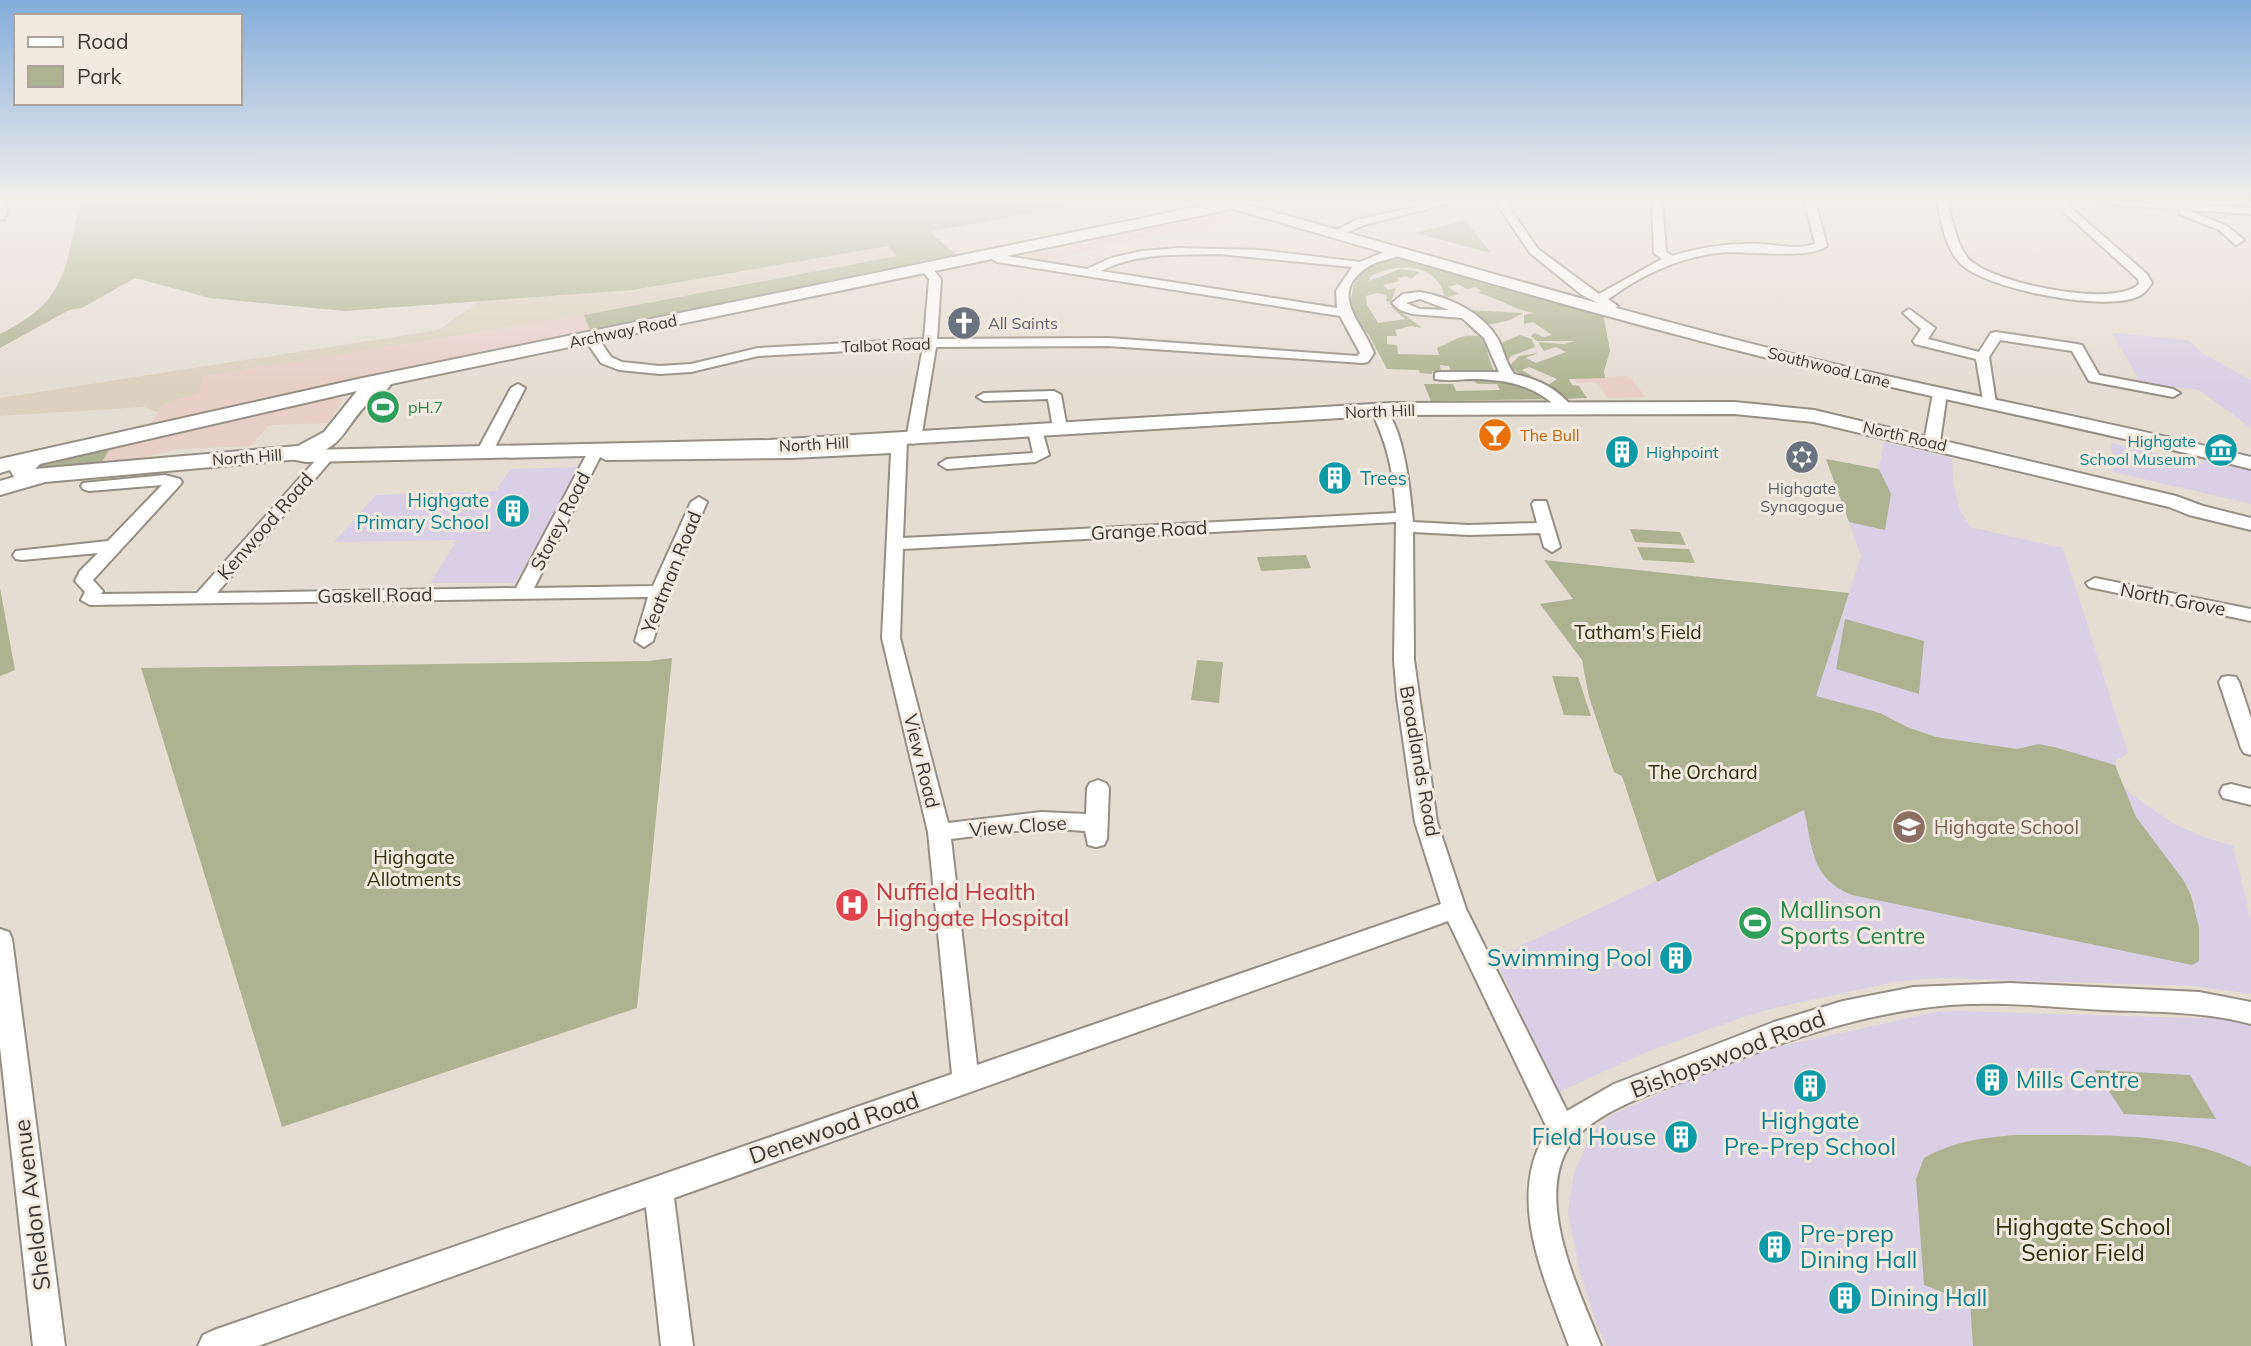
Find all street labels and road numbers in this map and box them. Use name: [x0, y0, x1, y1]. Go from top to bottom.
street label: Archway Road: [567, 310, 679, 352]
street label: Talbot Road: [841, 333, 931, 357]
street label: Southwood Lane: [1766, 342, 1892, 392]
street label: North Hill: [1345, 400, 1415, 422]
street label: North Road: [1861, 417, 1949, 455]
street label: North Hill: [778, 432, 850, 456]
street label: North Hill: [211, 445, 283, 469]
street label: Kenwood Road: [212, 467, 318, 585]
street label: Storey Road: [525, 468, 595, 574]
street label: Yeatman Road: [635, 508, 706, 637]
street label: Grange Road: [1090, 515, 1208, 545]
street label: North Grove: [2118, 577, 2228, 621]
street label: Gaskell Road: [317, 582, 433, 608]
street label: Broadlands Road: [1395, 684, 1445, 838]
street label: View Road: [899, 711, 945, 811]
street label: View Close: [968, 811, 1068, 841]
street label: Bishopswood Road: [1626, 1003, 1829, 1104]
street label: Denewood Road: [745, 1085, 923, 1170]
street label: Sheldon Avenue: [7, 1118, 56, 1292]

